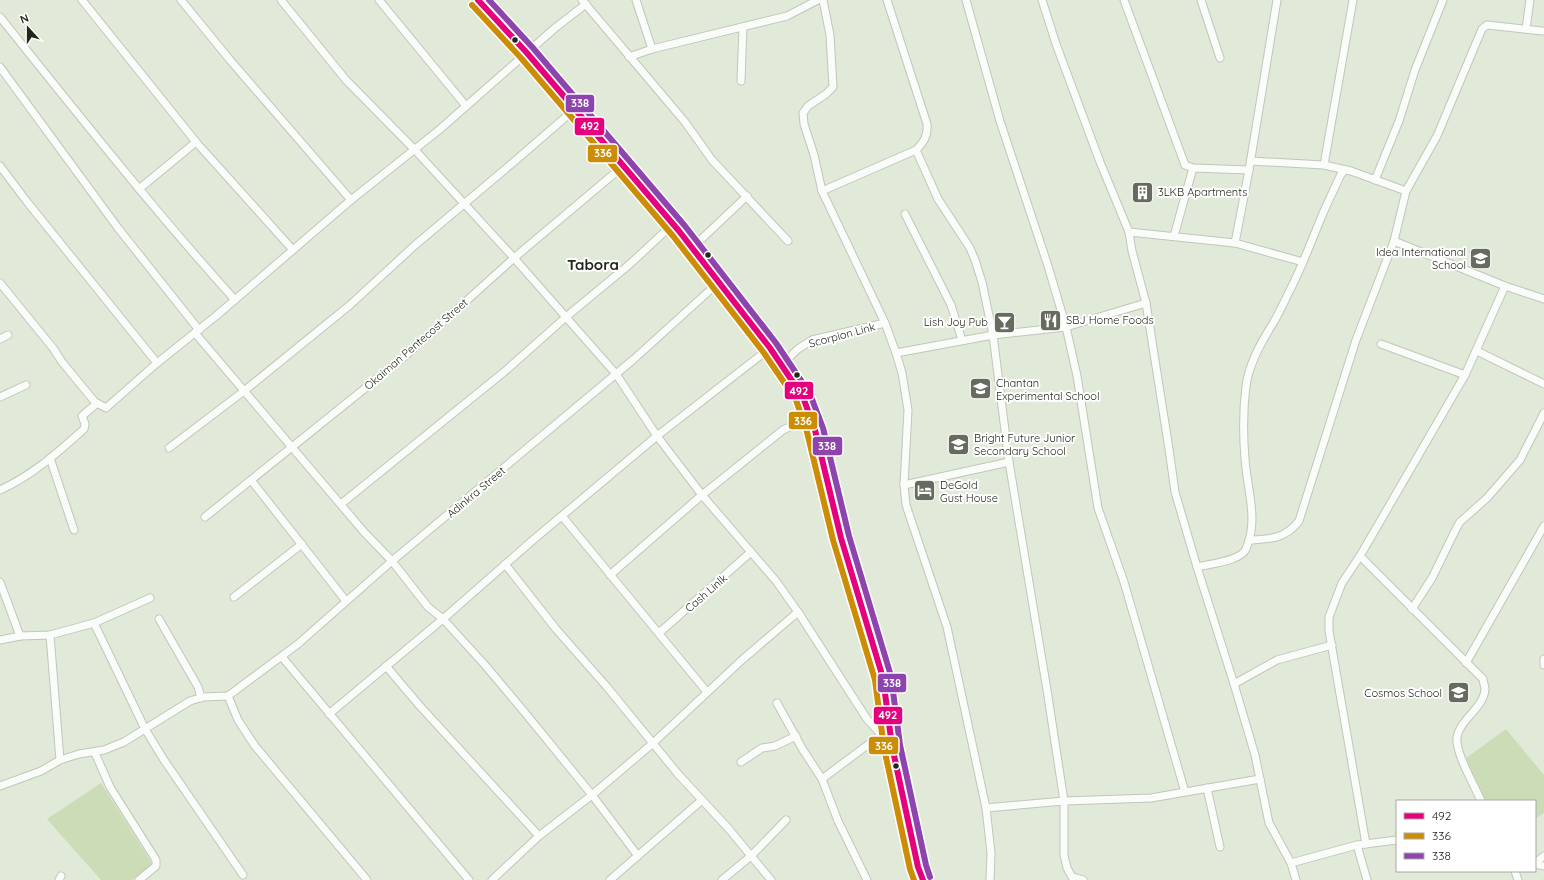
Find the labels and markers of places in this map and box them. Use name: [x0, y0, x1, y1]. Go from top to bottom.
unlabelled marker: [510, 35, 520, 45]
building icon: 3LKB Apartments: [1129, 179, 1155, 205]
place label: 3LKB Apartments: [1158, 185, 1247, 199]
place label: Idea International School: [1376, 245, 1466, 272]
school or university icon: Idea International School: [1468, 245, 1494, 271]
unlabelled marker: [703, 250, 713, 260]
restaurant icon: SBJ Home Foods: [1037, 307, 1063, 333]
bar icon: Lish Joy Pub: [991, 309, 1017, 335]
place label: SBJ Home Foods: [1066, 313, 1154, 327]
place label: Lish Joy Pub: [924, 315, 988, 329]
unlabelled marker: [792, 370, 802, 380]
school or university icon: Chantan Experimental School: [968, 376, 994, 402]
place label: Chantan Experimental School: [996, 376, 1100, 403]
school or university icon: Bright Future Junior Secondary School: [946, 431, 972, 457]
place label: Bright Future Junior Secondary School: [974, 431, 1076, 458]
hotel icon: DeGold Gust House: [911, 478, 937, 504]
place label: DeGold Gust House: [940, 478, 998, 505]
school or university icon: Cosmos School: [1445, 680, 1471, 706]
place label: Cosmos School: [1364, 686, 1442, 700]
unlabelled marker: [891, 761, 901, 771]

